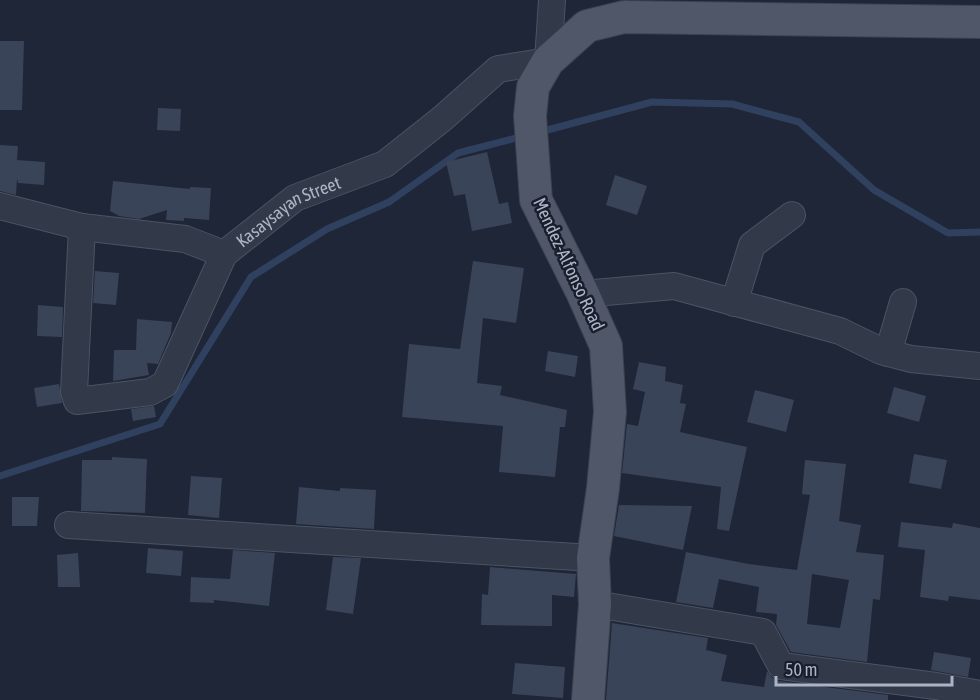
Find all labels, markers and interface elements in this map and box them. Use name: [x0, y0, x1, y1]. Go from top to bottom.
street label: Kasaysayan Street: [232, 171, 343, 251]
street label: Mendez-Alfonso Road: [529, 194, 609, 334]
scale bar: [776, 649, 952, 687]
text: 50 m: [785, 659, 817, 680]

